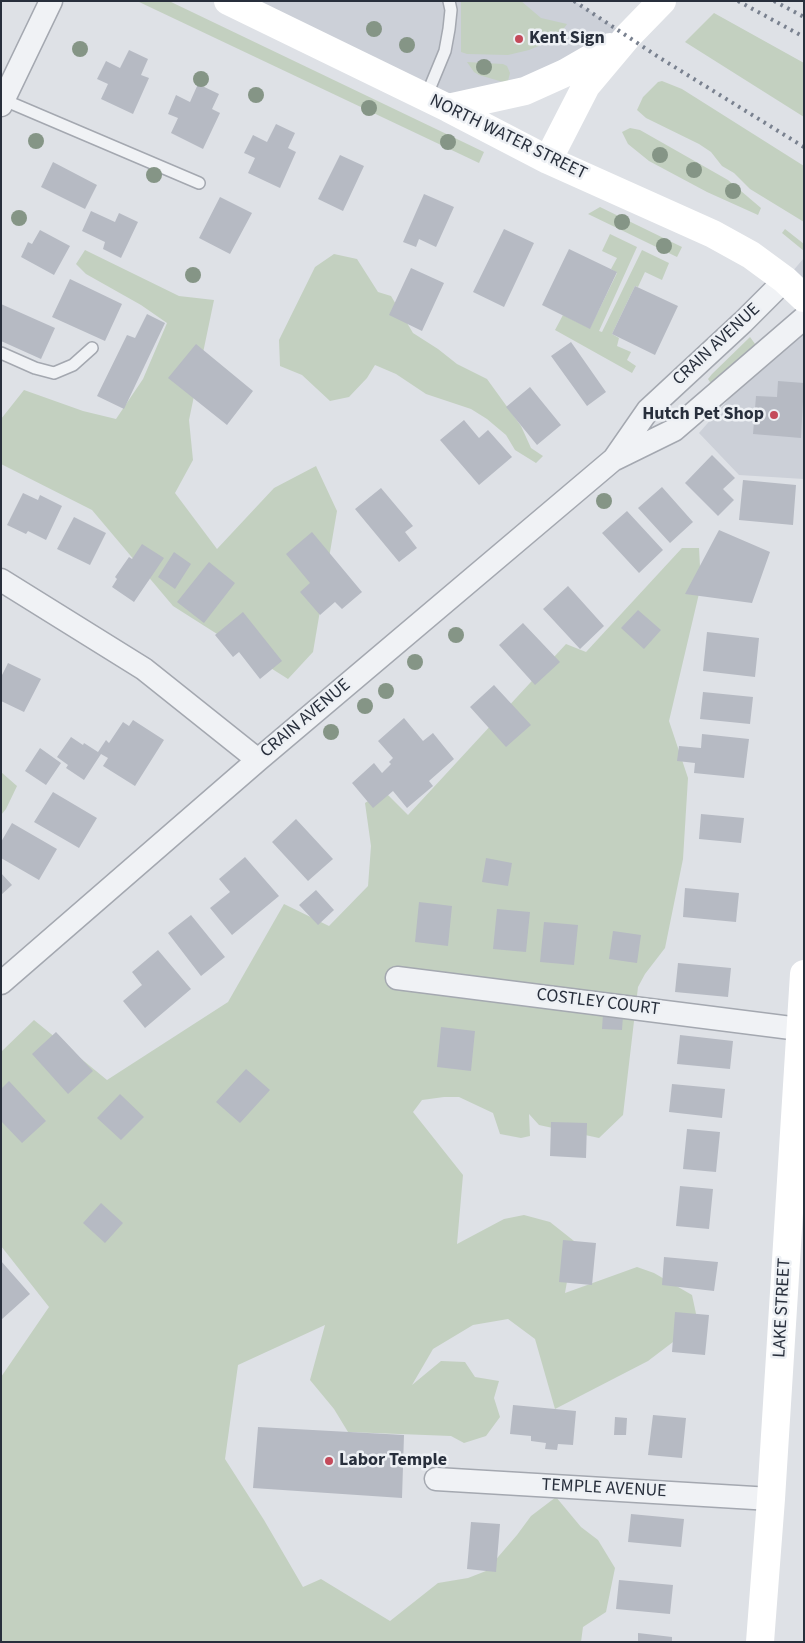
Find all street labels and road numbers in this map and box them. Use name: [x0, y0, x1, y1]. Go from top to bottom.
street label: NORTH WATER STREET: [426, 91, 590, 185]
street label: CRAIN AVENUE: [669, 299, 765, 391]
street label: CRAIN AVENUE: [256, 675, 356, 763]
street label: COSTLEY COURT: [535, 985, 661, 1021]
street label: LAKE STREET: [770, 1258, 796, 1358]
street label: TEMPLE AVENUE: [541, 1475, 667, 1503]

